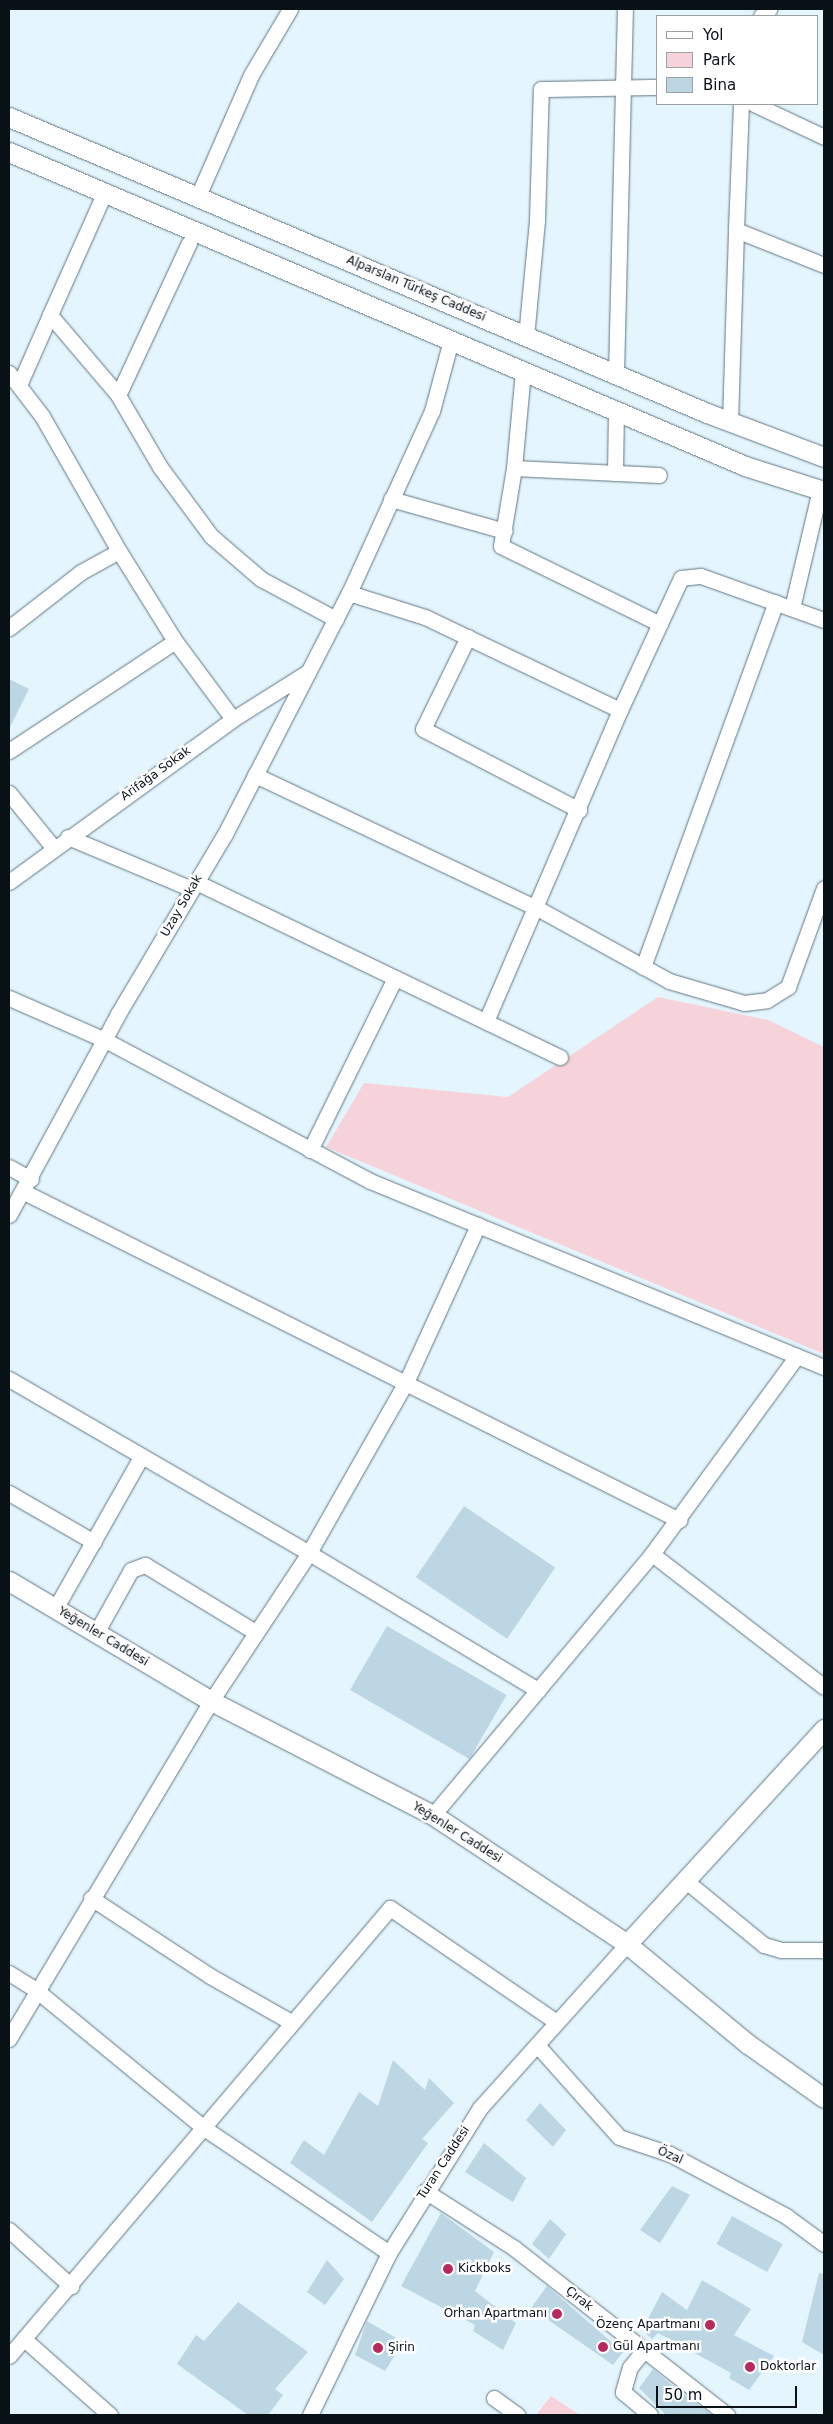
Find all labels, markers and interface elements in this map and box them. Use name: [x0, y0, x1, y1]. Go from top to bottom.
legend: [656, 15, 818, 105]
text: Yol: [703, 26, 724, 44]
text: Park: [703, 51, 735, 69]
text: Bina: [703, 76, 736, 94]
street label: Alparslan Türkeş Caddesi: [344, 253, 488, 325]
street label: Arifağa Sokak: [118, 744, 194, 804]
street label: Uzay Sokak: [158, 872, 206, 940]
street label: Yeğenler Caddesi: [55, 1604, 151, 1670]
street label: Yeğenler Caddesi: [409, 1800, 505, 1866]
street label: Turan Caddesi: [415, 2124, 473, 2202]
street label: Özal: [655, 2144, 685, 2168]
place label: Kickboks: [458, 2262, 511, 2276]
marker: Kickboks: [442, 2263, 454, 2275]
street label: Çırak: [562, 2284, 596, 2314]
place label: Orhan Apartmanı: [444, 2307, 547, 2321]
marker: Orhan Apartmanı: [551, 2308, 563, 2320]
place label: Özenç Apartmanı: [596, 2318, 700, 2332]
marker: Özenç Apartmanı: [704, 2319, 716, 2331]
place label: Gül Apartmanı: [613, 2340, 700, 2354]
place label: Şirin: [388, 2341, 415, 2355]
marker: Gül Apartmanı: [597, 2341, 609, 2353]
marker: Şirin: [372, 2342, 384, 2354]
place label: Doktorlar: [760, 2360, 816, 2374]
marker: Doktorlar: [744, 2361, 756, 2373]
scale bar: [658, 2376, 799, 2408]
text: 50 m: [664, 2386, 702, 2404]

